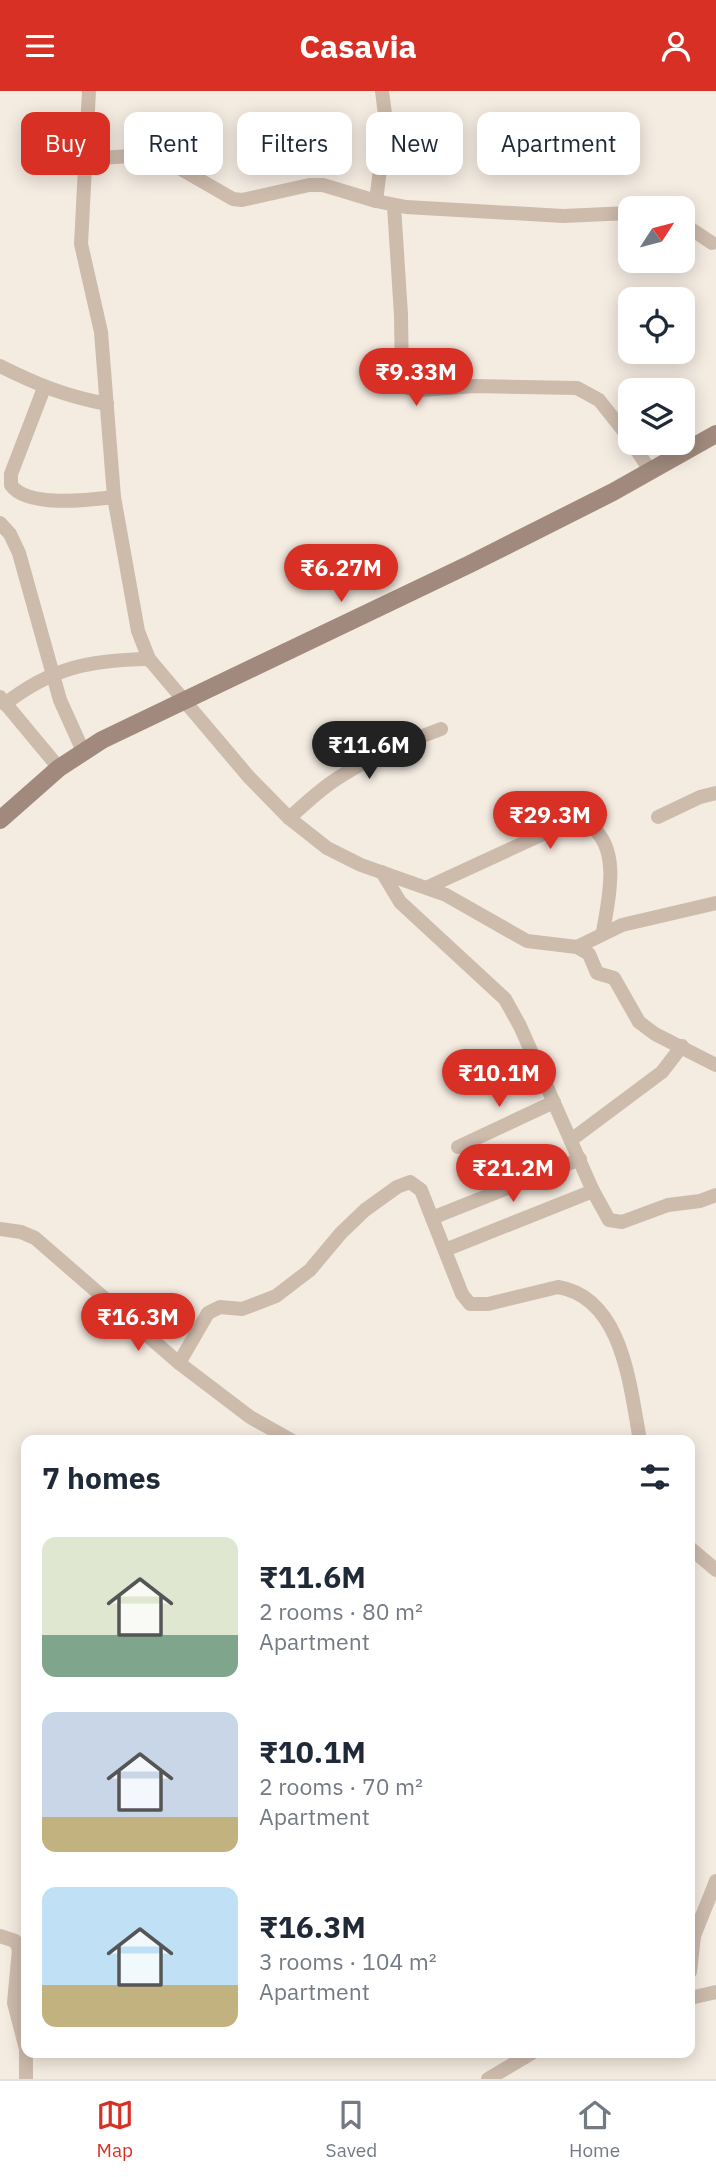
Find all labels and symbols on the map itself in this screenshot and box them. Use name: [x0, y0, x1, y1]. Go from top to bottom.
north arrow: [618, 196, 695, 273]
pin: ₹9.33M: [359, 349, 473, 408]
pin: ₹6.27M: [284, 545, 398, 604]
pin: ₹11.6M: [312, 721, 426, 781]
pin: ₹29.3M: [493, 791, 607, 851]
pin: ₹10.1M: [442, 1049, 556, 1109]
pin: ₹21.2M: [456, 1145, 570, 1204]
pin: ₹16.3M: [81, 1293, 195, 1353]

